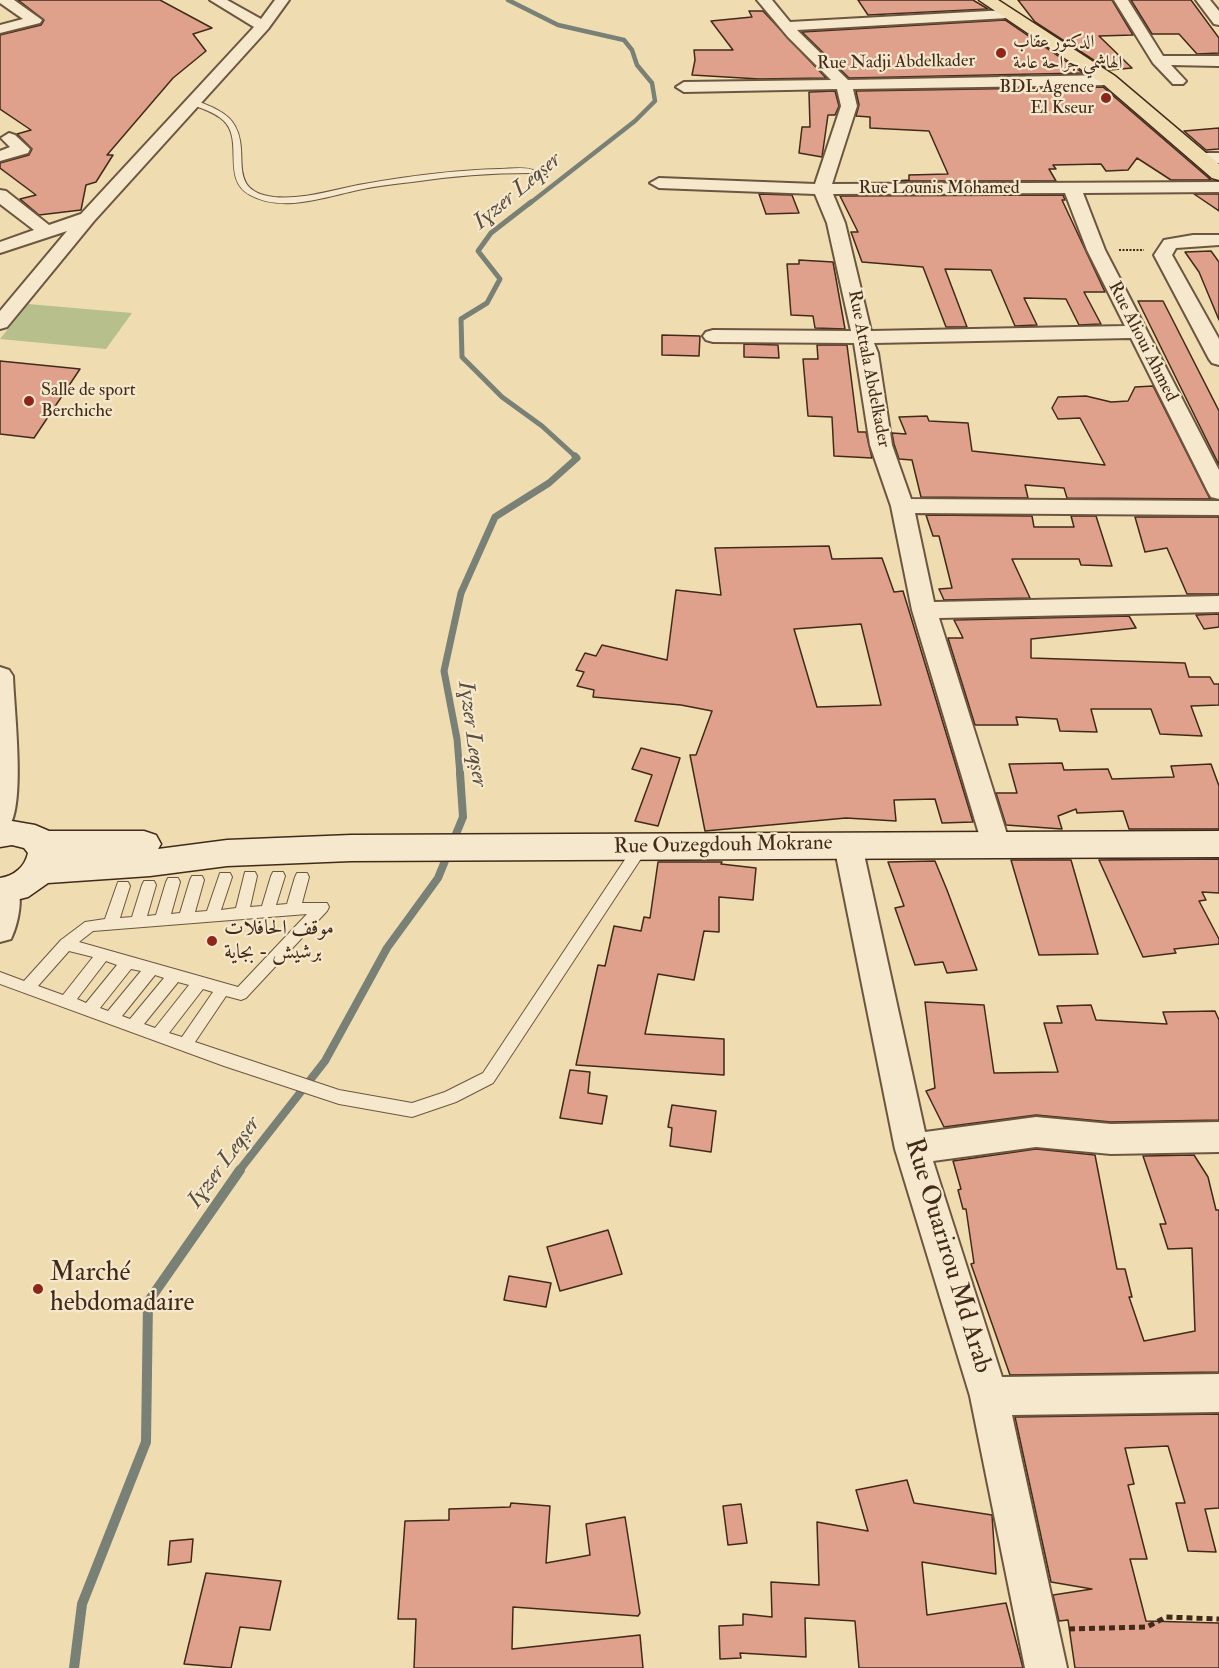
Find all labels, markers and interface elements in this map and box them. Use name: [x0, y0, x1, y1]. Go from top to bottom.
place label: الدكتور عقاب الهاشمي جراحة عامة: [1013, 32, 1122, 74]
marker: الدكتور عقاب الهاشمي جراحة عامة: [994, 46, 1008, 60]
street label: Rue Nadji Abdelkader: [817, 51, 975, 75]
place label: BDL Agence El Kseur: [999, 77, 1094, 119]
marker: BDL Agence El Kseur: [1099, 91, 1113, 105]
water label: Iɣzer Leqṣer: [469, 148, 567, 236]
street label: Rue Lounis Mohamed: [858, 178, 1020, 200]
street label: Rue Alioui Ahmed: [1102, 278, 1182, 406]
street label: Rue Attala Abdelkader: [842, 288, 894, 450]
place label: Salle de sport Berchiche: [41, 380, 136, 422]
marker: Salle de sport Berchiche: [22, 394, 36, 408]
water label: Iɣzer Leqṣer: [451, 680, 491, 788]
street label: Rue Ouzegdouh Mokrane: [613, 831, 833, 861]
place label: موقف الحافلات برشيش - بجاية: [224, 916, 334, 966]
marker: موقف الحافلات برشيش - بجاية: [205, 934, 219, 948]
water label: Iɣzer Leqṣer: [183, 1112, 267, 1214]
street label: Rue Ouarirou Md Arab: [896, 1135, 998, 1377]
place label: Marché hebdomadaire: [50, 1258, 194, 1320]
marker: Marché hebdomadaire: [31, 1282, 45, 1296]

